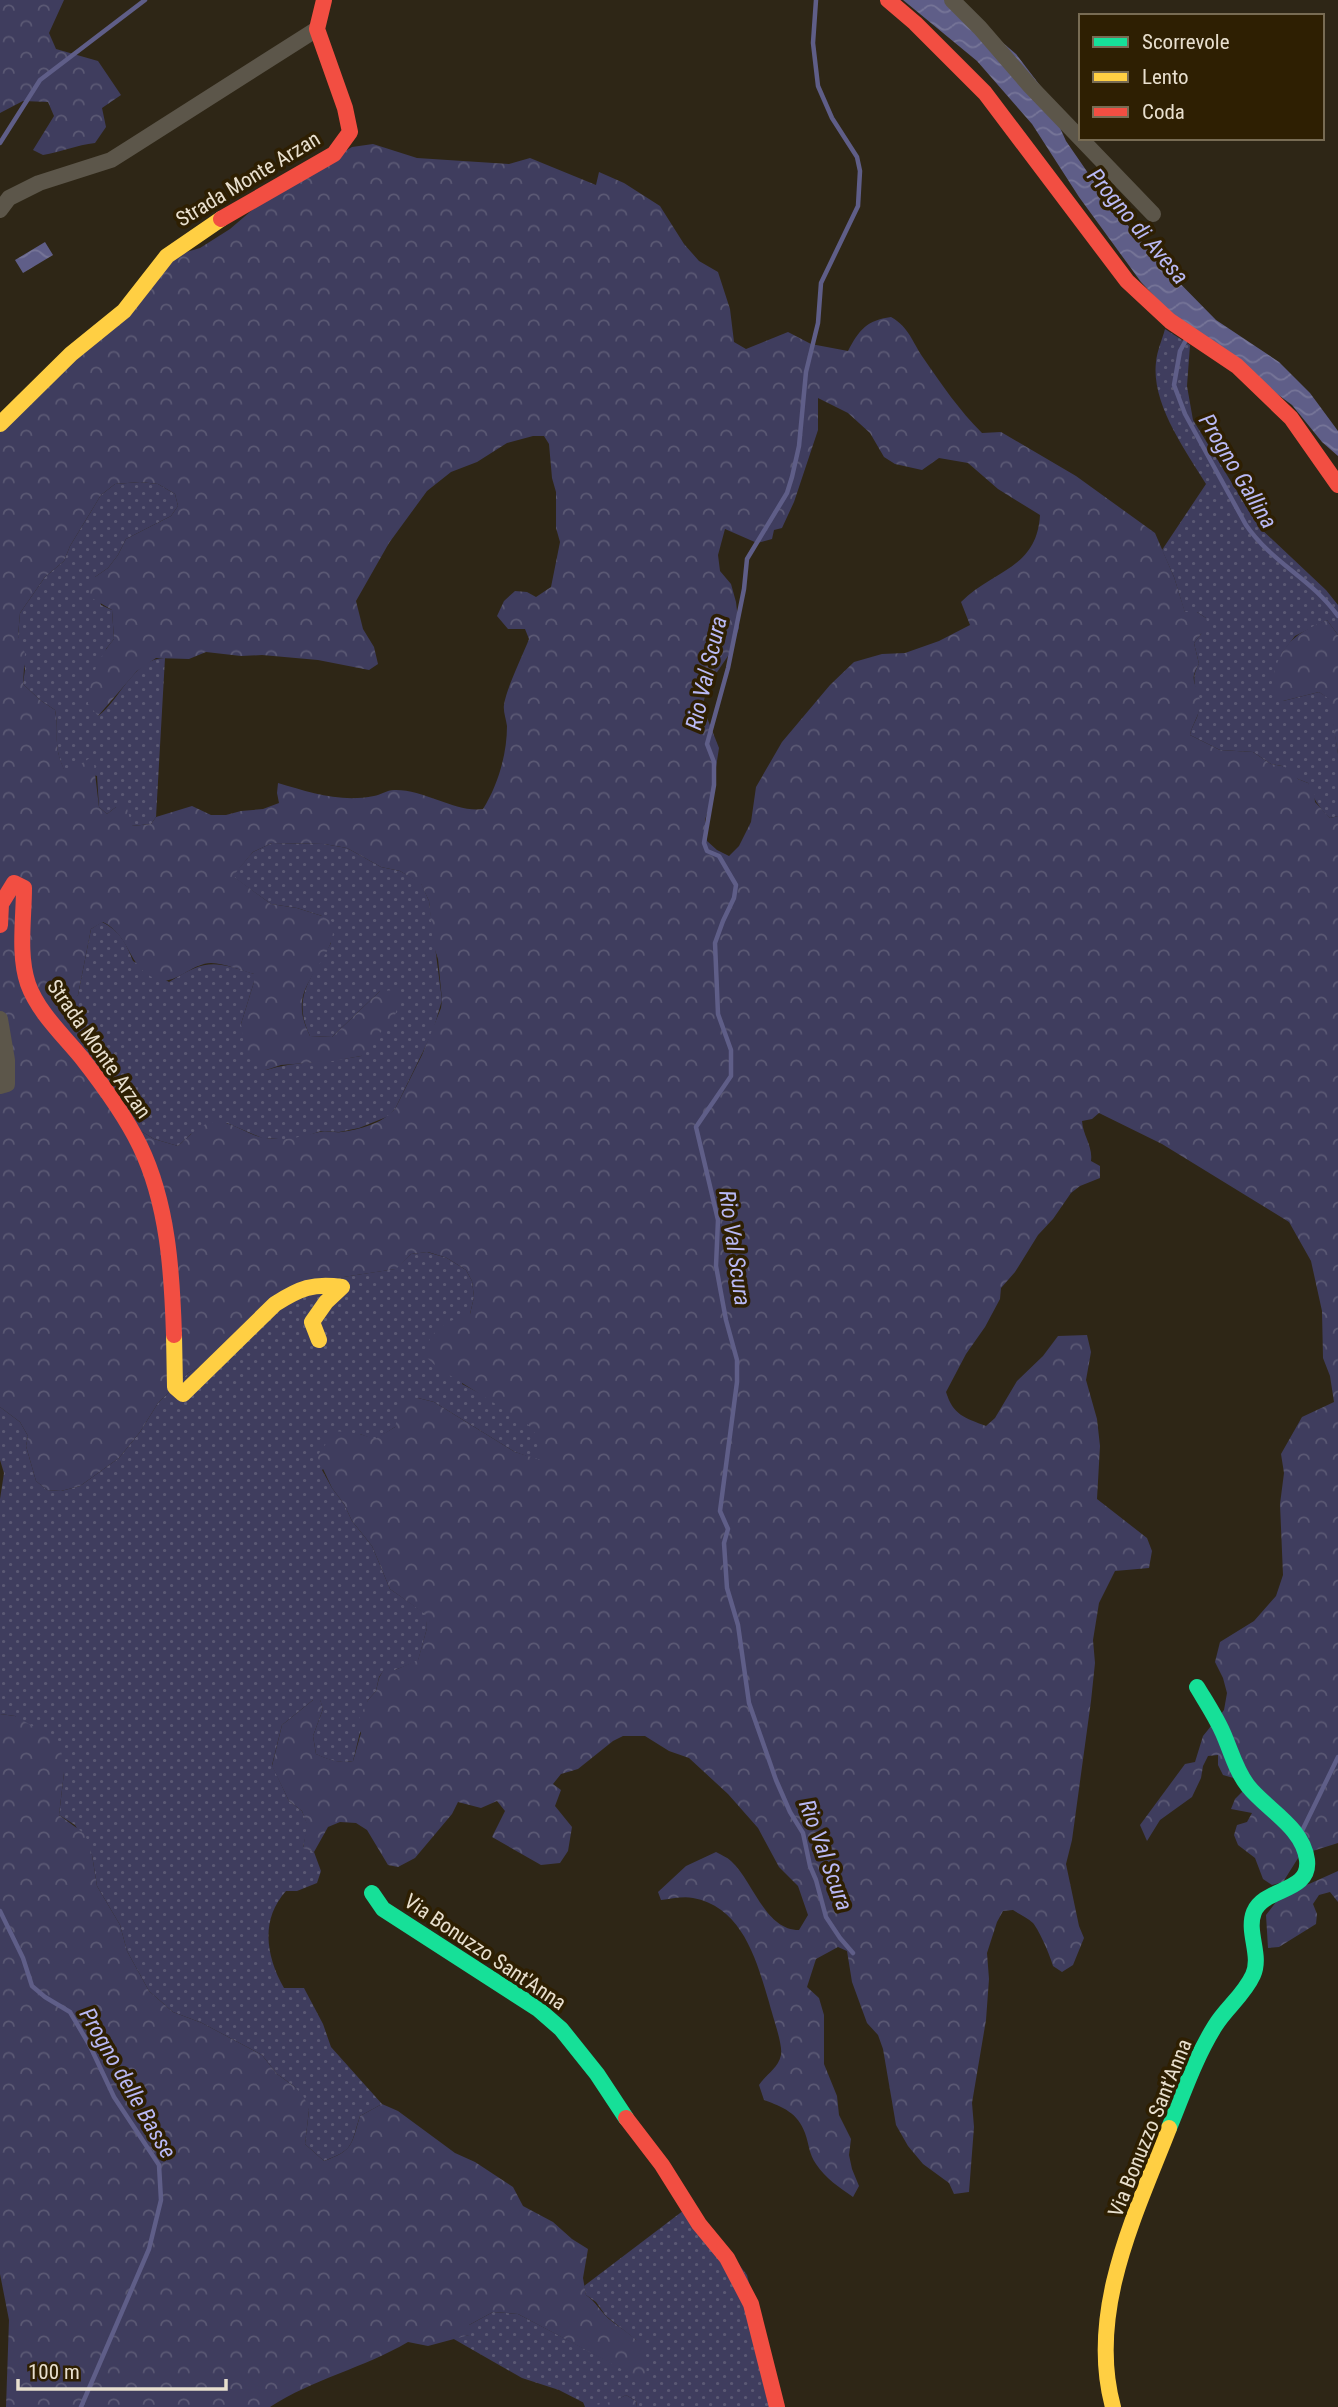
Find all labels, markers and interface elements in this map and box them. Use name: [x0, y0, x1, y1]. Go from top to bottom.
legend: [1079, 14, 1324, 140]
text: Scorrevole: [1142, 30, 1230, 54]
text: Lento: [1142, 65, 1189, 89]
text: Coda: [1142, 100, 1185, 124]
street label: Strada Monte Arzan: [172, 127, 324, 231]
water label: Progno di Avesa: [1081, 163, 1194, 290]
water label: Progno Gallina: [1193, 409, 1282, 534]
water label: Rio Val Scura: [680, 614, 733, 733]
street label: Strada Monte Arzan: [42, 975, 156, 1123]
water label: Rio Val Scura: [713, 1189, 756, 1307]
water label: Rio Val Scura: [793, 1796, 858, 1914]
street label: Via Bonuzzo Sant'Anna: [400, 1889, 570, 2015]
water label: Progno delle Basse: [73, 2003, 182, 2163]
street label: Via Bonuzzo Sant'Anna: [1103, 2036, 1197, 2220]
scale bar: [18, 2348, 226, 2392]
text: 100 m: [28, 2360, 80, 2384]

